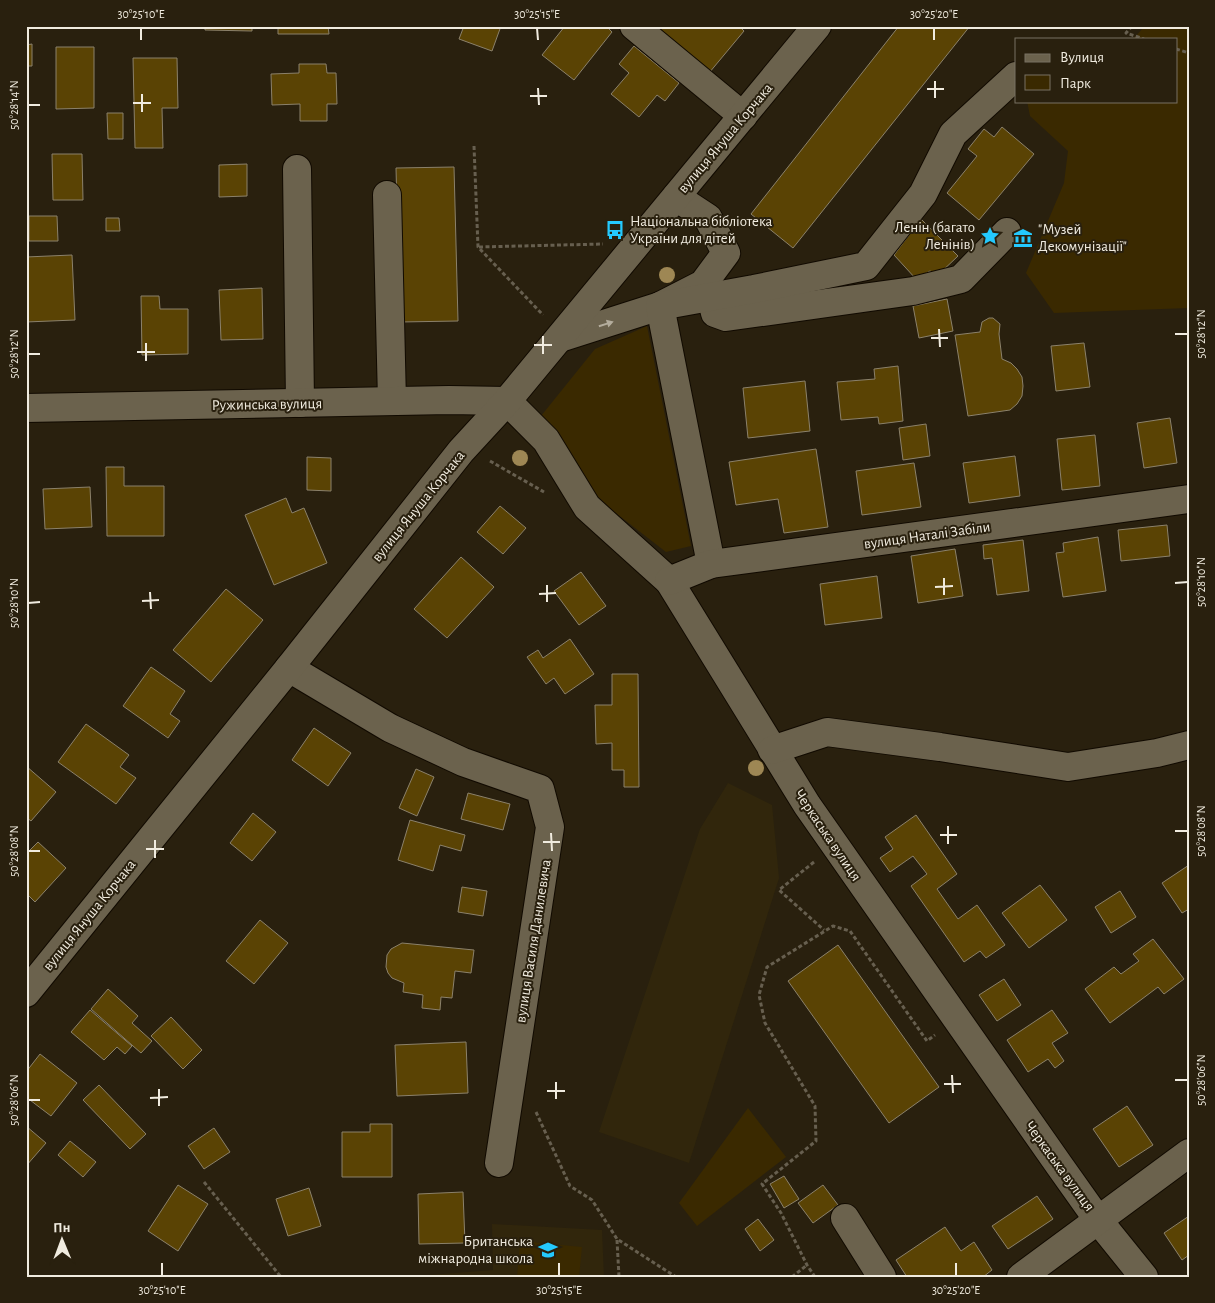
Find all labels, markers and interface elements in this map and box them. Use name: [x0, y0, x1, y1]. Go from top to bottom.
text: 30°25'10"E: [118, 8, 165, 20]
text: 30°25'15"E: [514, 8, 560, 20]
text: 30°25'20"E: [910, 8, 958, 20]
legend: [1015, 38, 1178, 102]
text: Вулиця: [1060, 50, 1104, 65]
text: Парк: [1060, 76, 1091, 91]
text: 50°28'14"N: [8, 80, 20, 130]
street label: вулиця Януша Корчака: [675, 80, 776, 196]
place label: Національна бібліотека України для дітей: [630, 214, 773, 246]
bus stop icon: Національна бібліотека України для дітей: [604, 219, 626, 241]
place label: Ленін (багато Ленінів): [895, 220, 975, 252]
place label: "Музей Декомунізації": [1038, 222, 1127, 254]
place icon: Ленін (багато Ленінів): [979, 225, 1001, 247]
museum icon: "Музей Декомунізації": [1012, 227, 1034, 249]
text: 50°28'12"N: [1195, 309, 1207, 359]
one-way arrow: [599, 320, 614, 327]
text: 50°28'12"N: [8, 329, 20, 379]
street label: Ружинська вулиця: [212, 396, 322, 413]
street label: вулиця Януша Корчака: [369, 448, 468, 565]
street label: вулиця Наталі Забіли: [863, 519, 991, 552]
text: 50°28'10"N: [1195, 557, 1207, 607]
text: 50°28'10"N: [8, 578, 20, 628]
street label: Черкаська вулиця: [791, 787, 864, 884]
text: 50°28'08"N: [1195, 805, 1207, 857]
text: 50°28'08"N: [8, 825, 20, 877]
street label: вулиця Януша Корчака: [40, 857, 139, 974]
street label: вулиця Василя Данилевича: [513, 858, 554, 1024]
text: 50°28'06"N: [1195, 1054, 1207, 1106]
text: 50°28'06"N: [8, 1074, 20, 1126]
street label: Черкаська вулиця: [1022, 1119, 1097, 1214]
north arrow: [38, 1216, 88, 1266]
text: Пн: [53, 1221, 70, 1235]
place label: Британська міжнародна школа: [418, 1234, 533, 1266]
school or university icon: Британська міжнародна школа: [537, 1239, 559, 1261]
text: 30°25'10"E: [139, 1284, 186, 1296]
text: 30°25'15"E: [536, 1284, 582, 1296]
text: 30°25'20"E: [932, 1284, 980, 1296]

